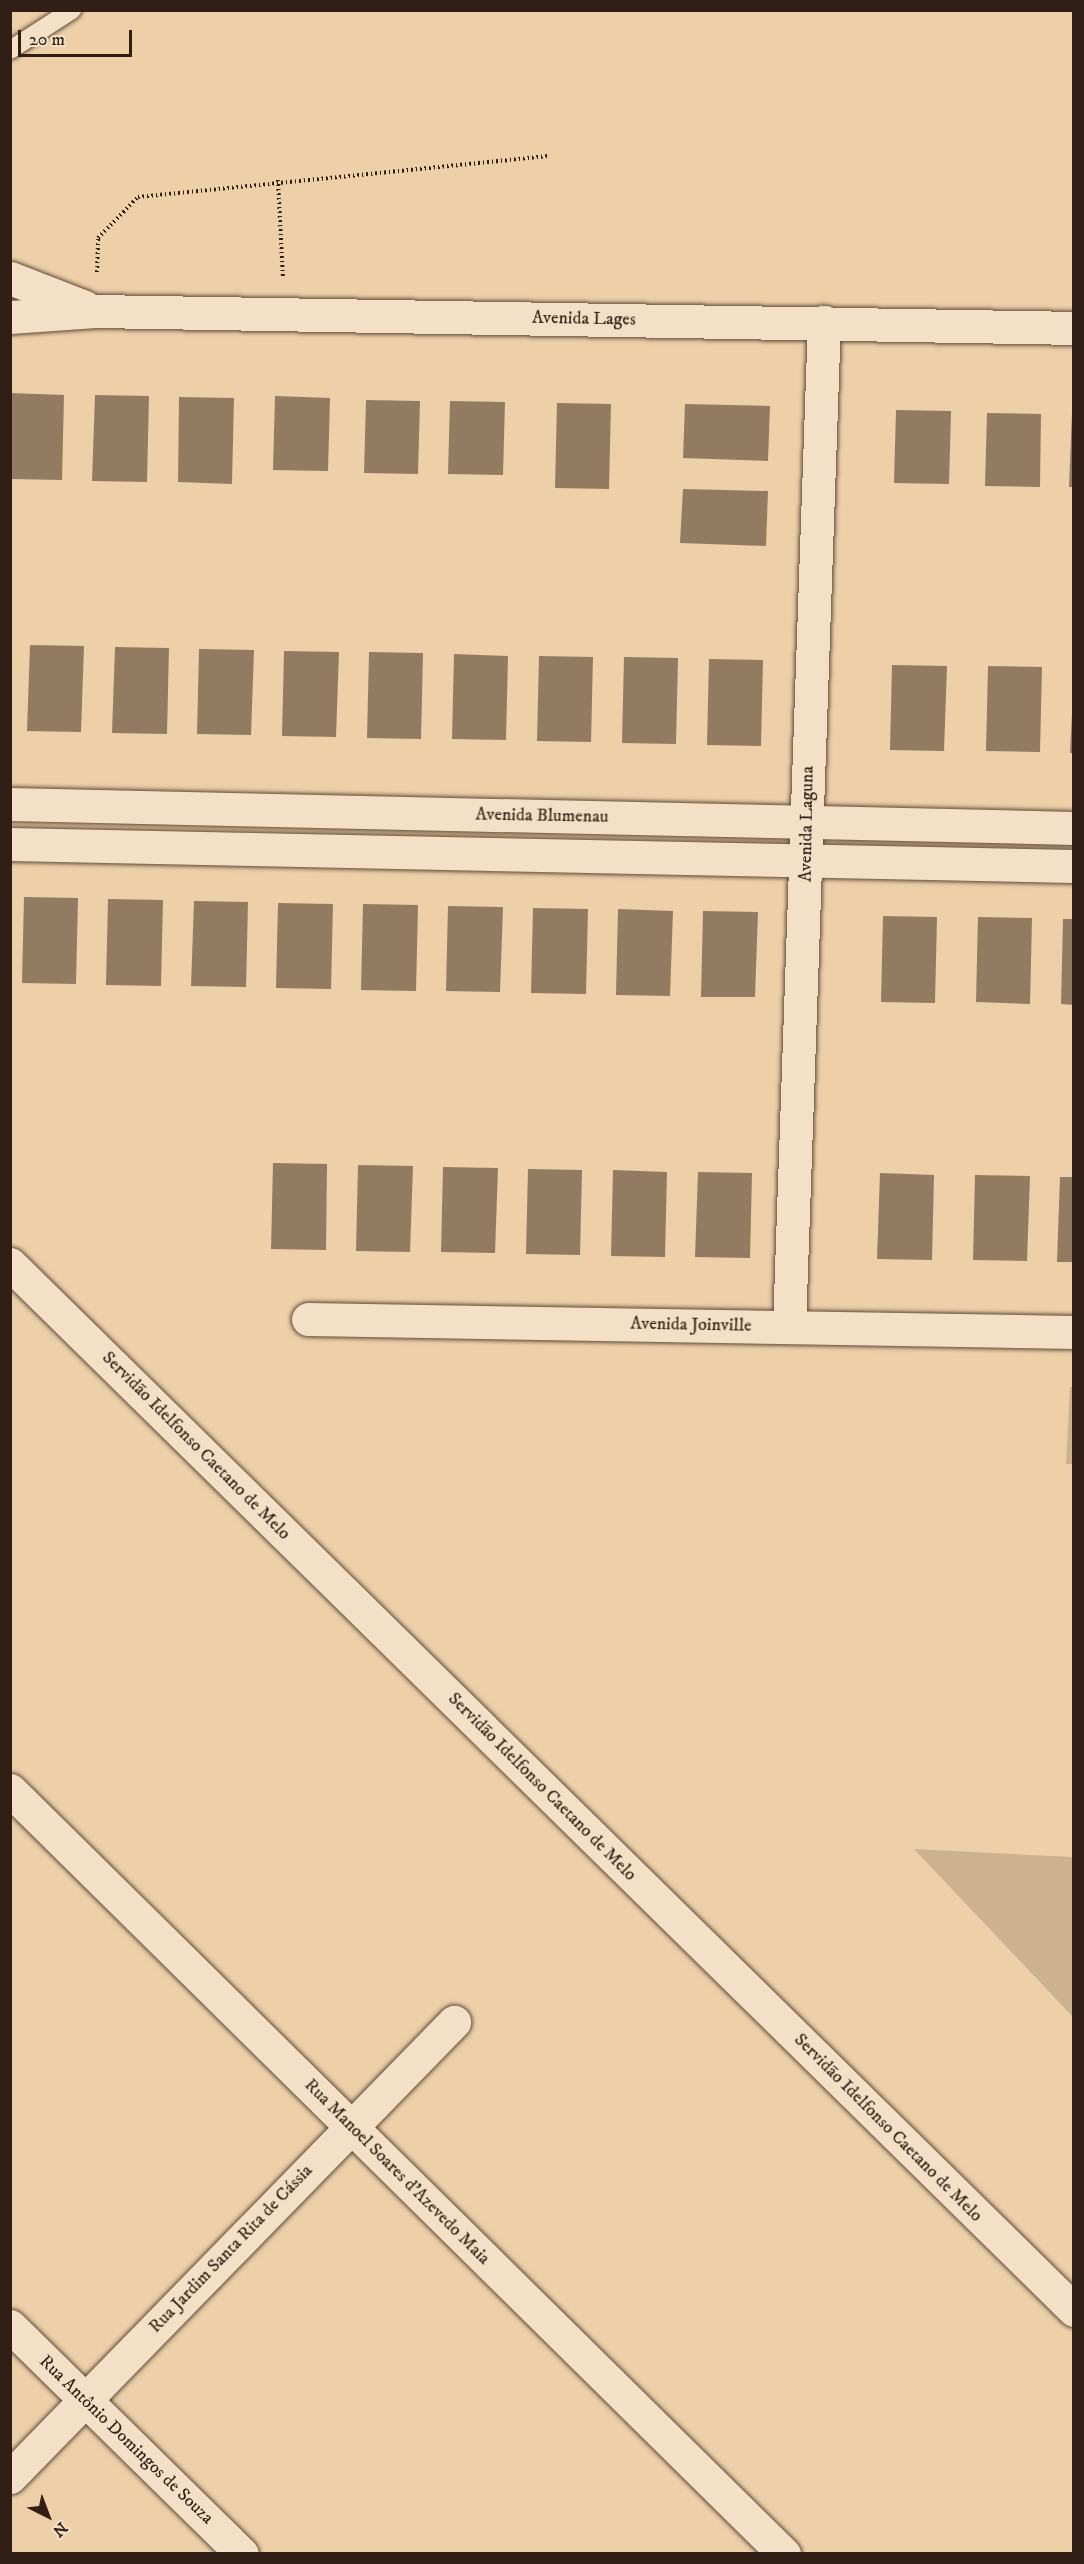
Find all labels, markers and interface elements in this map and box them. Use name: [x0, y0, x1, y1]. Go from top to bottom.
scale bar: [21, 18, 135, 56]
text: 20 m: [29, 29, 65, 51]
street label: Avenida Lages: [532, 307, 636, 331]
street label: Avenida Laguna: [795, 766, 819, 882]
street label: Avenida Blumenau: [475, 804, 609, 828]
street label: Avenida Joinville: [630, 1313, 752, 1337]
street label: Servidão Idelfonso Caetano de Melo: [97, 1347, 295, 1545]
street label: Servidão Idelfonso Caetano de Melo: [443, 1688, 641, 1886]
street label: Servidão Idelfonso Caetano de Melo: [789, 2029, 987, 2227]
street label: Rua Manoel Soares d'Azevedo Maia: [300, 2075, 494, 2269]
street label: Rua Jardim Santa Rita de Cássia: [145, 2160, 317, 2338]
street label: Rua Antônio Domingos de Souza: [34, 2351, 218, 2529]
north arrow: [18, 2486, 78, 2546]
text: N: [48, 2518, 72, 2541]

